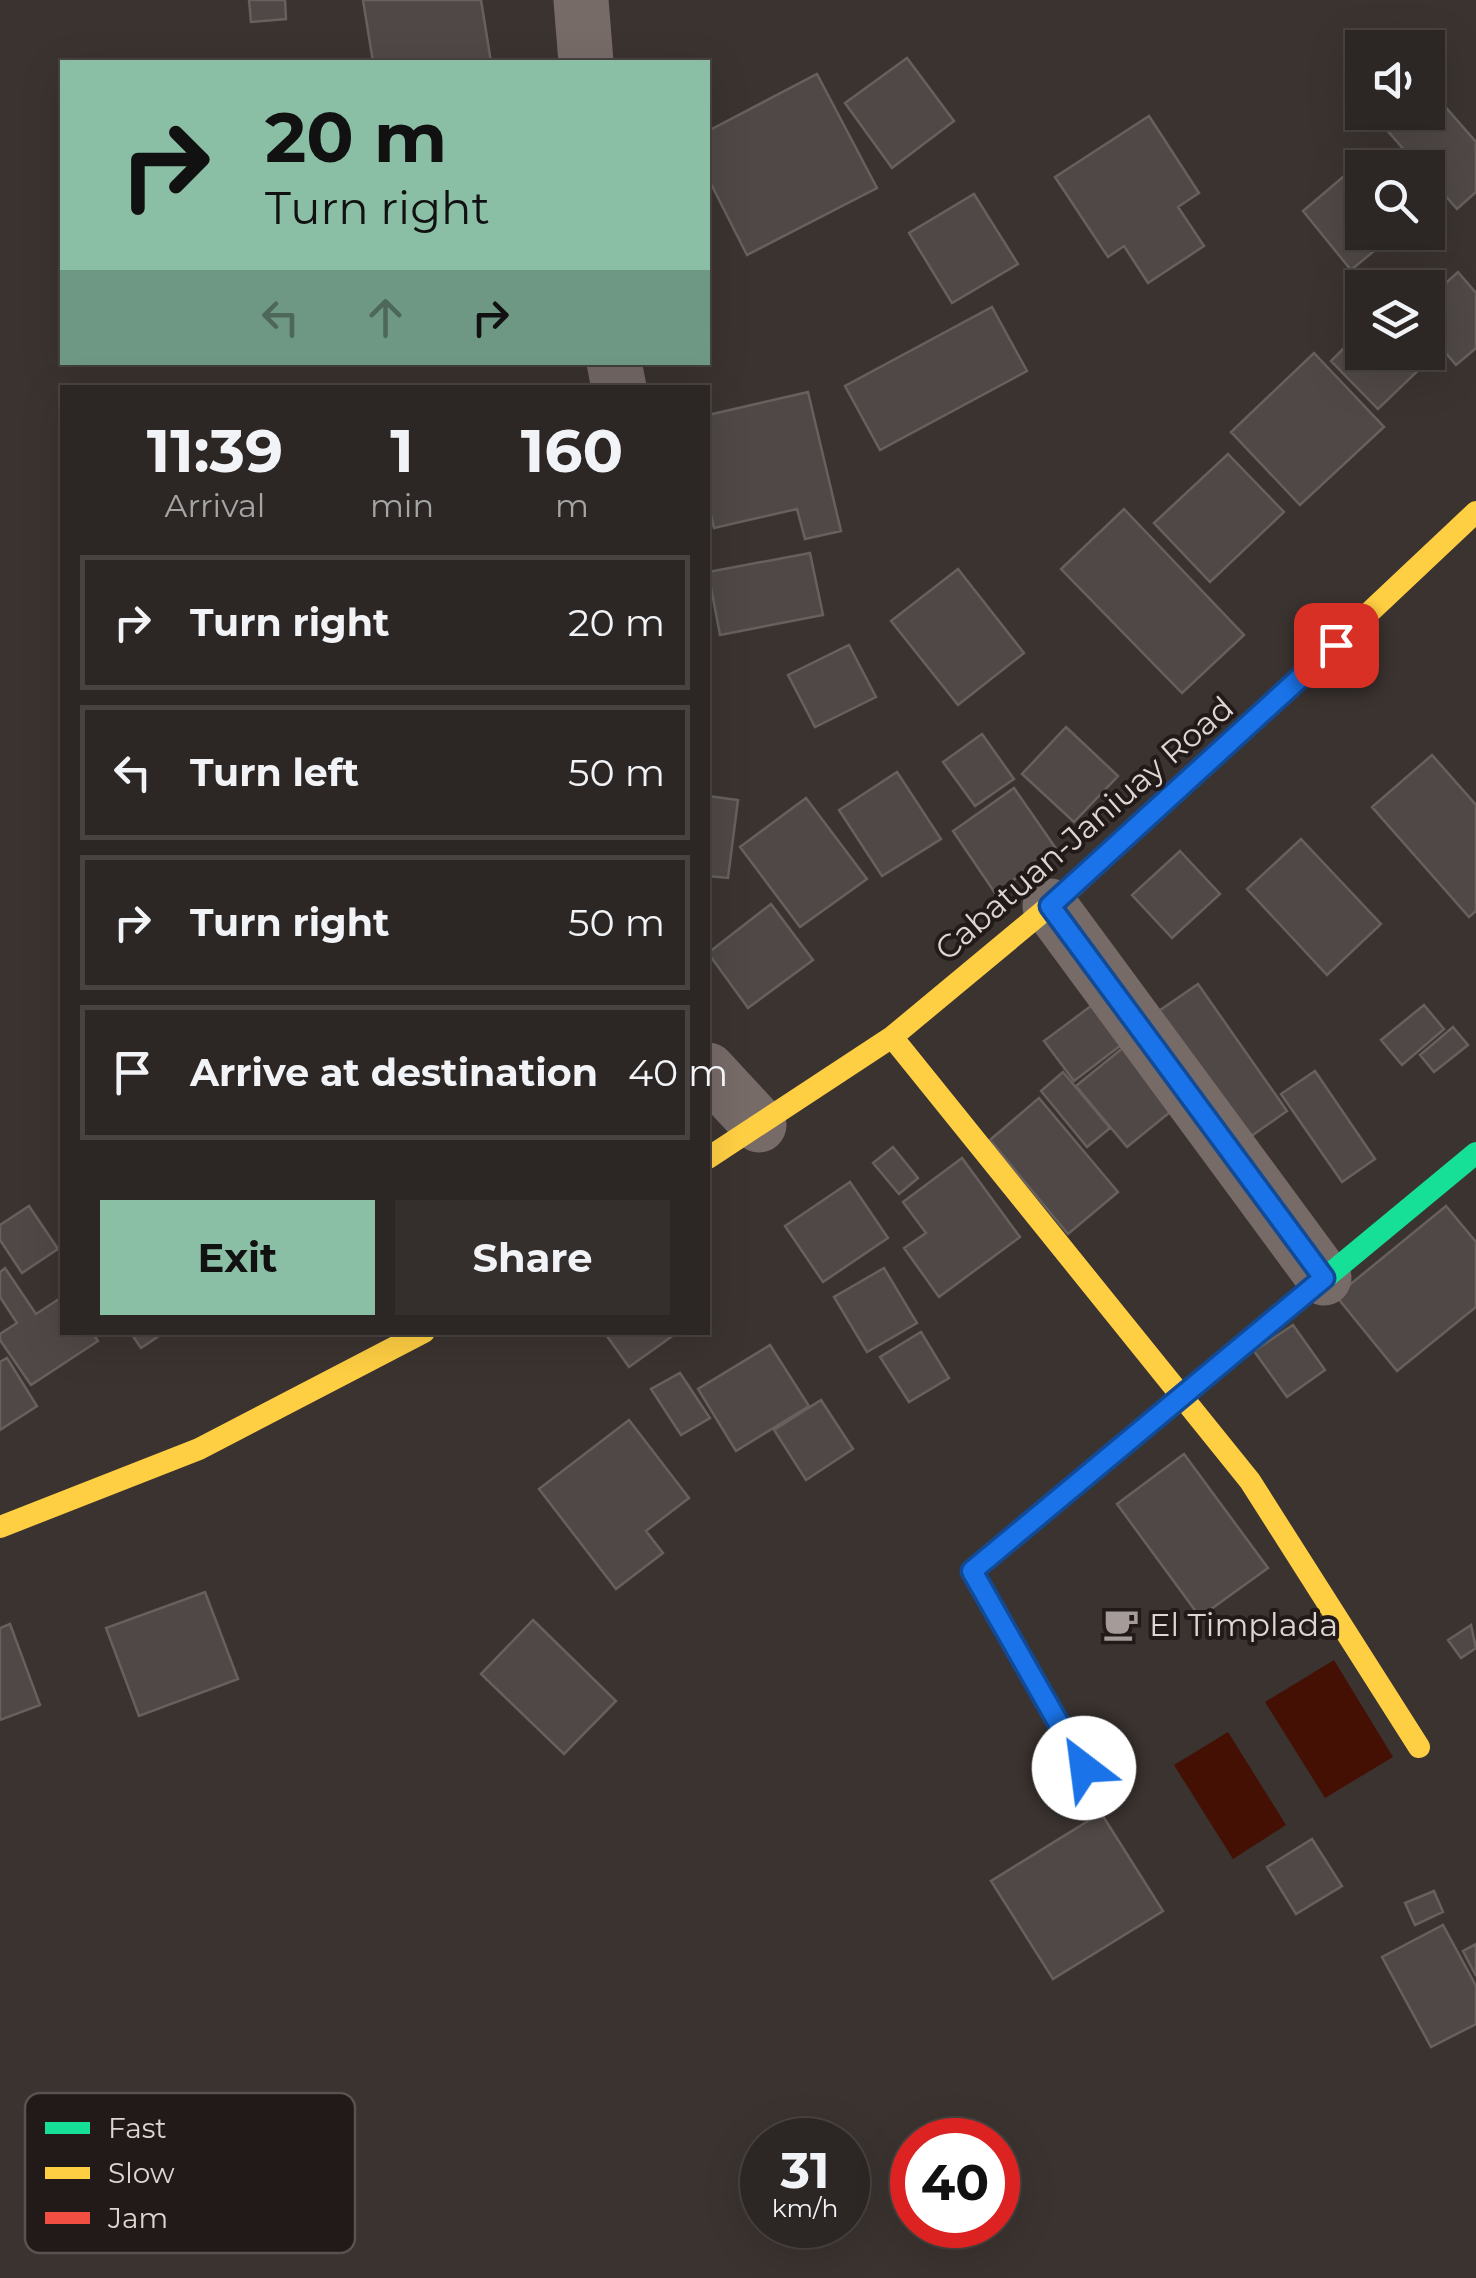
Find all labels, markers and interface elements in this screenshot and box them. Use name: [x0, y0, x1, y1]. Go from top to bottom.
map controls: [1345, 30, 1445, 370]
button: sound: [1345, 30, 1445, 130]
text: 20 m: [265, 94, 447, 180]
icon: right: [100, 100, 230, 230]
button: search: [1345, 150, 1445, 250]
text: Turn right: [265, 180, 490, 235]
button: layers: [1345, 270, 1445, 370]
icon: left: [253, 290, 308, 345]
icon: ahead: [358, 290, 413, 345]
icon: right: [463, 290, 518, 345]
text: 11:39: [147, 414, 283, 487]
text: 1: [390, 414, 414, 487]
text: 160: [521, 414, 623, 487]
text: Arrival: [164, 486, 265, 525]
text: min: [370, 486, 434, 525]
text: m: [555, 486, 589, 525]
icon: right: [105, 595, 160, 650]
text: Turn right: [190, 599, 389, 646]
text: 20 m: [568, 599, 665, 646]
pin: [1294, 603, 1379, 688]
icon: arrive: [1309, 618, 1364, 673]
street label: Cabatuan-Janiuay Road: [927, 688, 1241, 968]
icon: left: [105, 745, 160, 800]
text: Turn left: [190, 749, 359, 796]
text: 50 m: [568, 749, 665, 796]
icon: right: [105, 895, 160, 950]
text: Turn right: [190, 899, 389, 946]
text: 50 m: [568, 899, 665, 946]
icon: arrive: [105, 1045, 160, 1100]
text: Arrive at destination: [190, 1049, 598, 1096]
text: 40 m: [628, 1049, 728, 1096]
button: Exit: [100, 1200, 375, 1315]
button: Share: [395, 1200, 670, 1315]
cafe icon: El Timplada: [1102, 1605, 1140, 1643]
place label: El Timplada: [1149, 1605, 1338, 1644]
position arrow: [1032, 1716, 1136, 1820]
legend: [25, 2093, 355, 2253]
text: Fast: [108, 2111, 167, 2145]
speed limit sign: 40: [890, 2118, 1020, 2248]
text: 31: [780, 2140, 830, 2201]
text: Slow: [108, 2156, 175, 2190]
text: km/h: [772, 2193, 838, 2223]
text: Jam: [107, 2201, 168, 2235]

